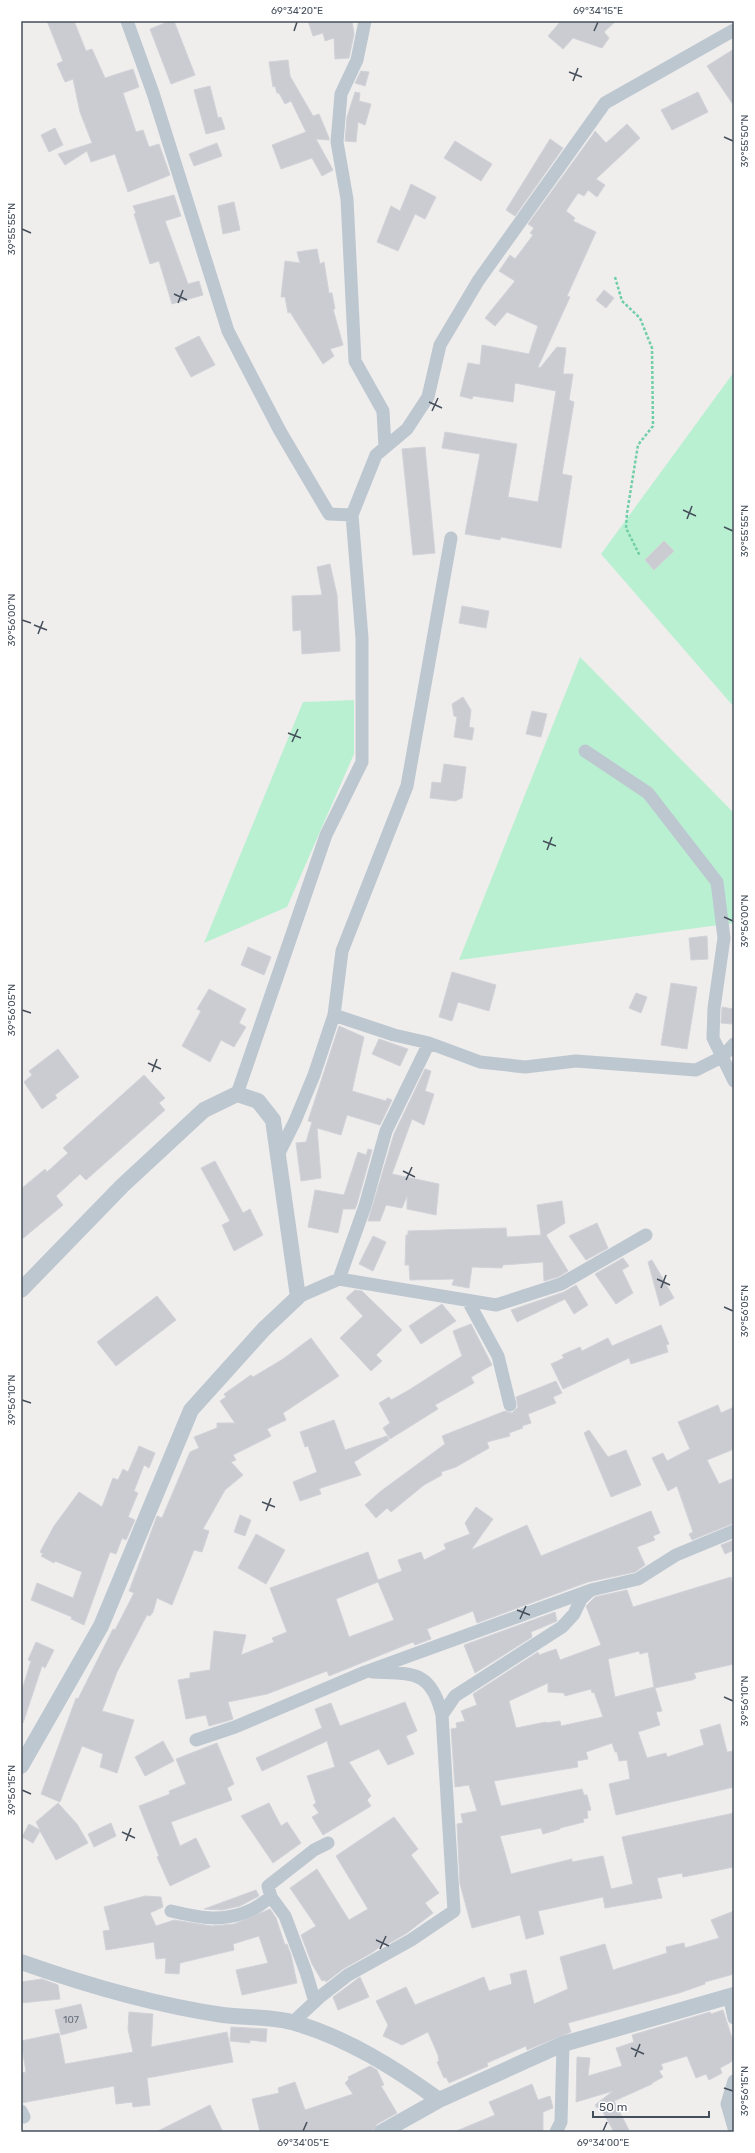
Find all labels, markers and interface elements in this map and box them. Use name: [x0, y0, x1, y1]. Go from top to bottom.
text: 69°34'20"E: [271, 5, 323, 17]
text: 69°34'15"E: [573, 5, 623, 17]
text: 39°55'50"N: [739, 115, 751, 167]
text: 39°55'55"N: [6, 203, 18, 255]
text: 39°55'55"N: [739, 505, 751, 557]
text: 39°56'00"N: [6, 593, 18, 647]
text: 39°56'00"N: [739, 894, 751, 948]
text: 39°56'05"N: [6, 984, 18, 1036]
text: 39°56'05"N: [739, 1285, 751, 1337]
text: 39°56'10"N: [6, 1374, 18, 1425]
text: 39°56'10"N: [739, 1675, 751, 1726]
text: 39°56'15"N: [6, 1765, 18, 1815]
house number: 107: [63, 2014, 79, 2026]
text: 39°56'15"N: [739, 2066, 751, 2116]
scale bar: [593, 2093, 709, 2119]
text: 50 m: [599, 2100, 627, 2114]
text: 69°34'05"E: [277, 2137, 329, 2149]
text: 69°34'00"E: [577, 2137, 629, 2149]

